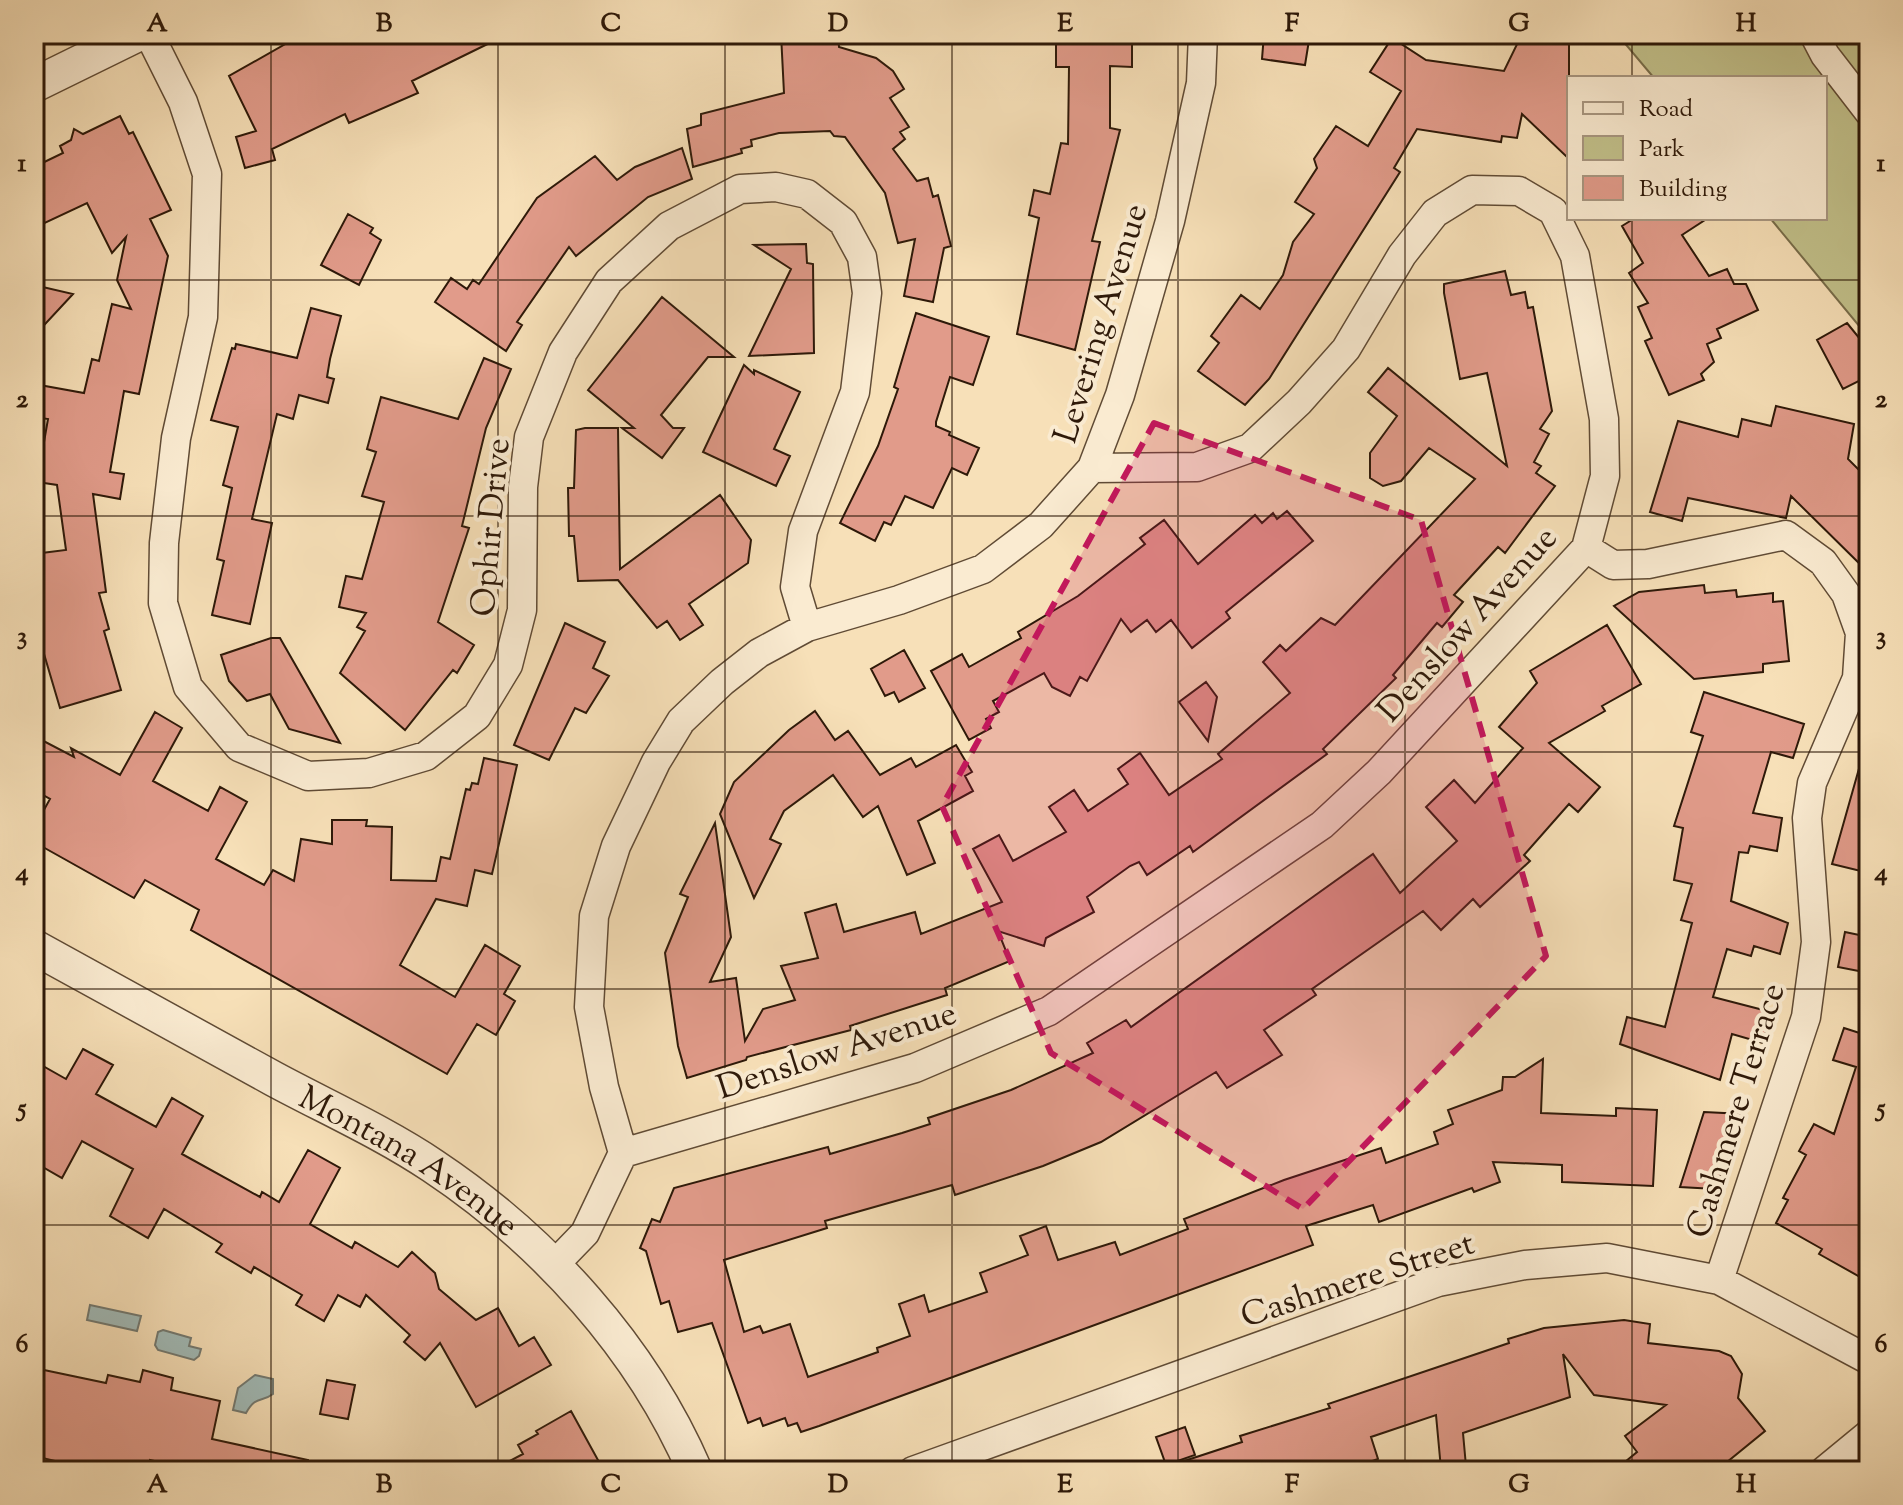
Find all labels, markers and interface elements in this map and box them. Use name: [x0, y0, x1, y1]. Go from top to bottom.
text: A: [146, 6, 168, 43]
text: B: [376, 6, 393, 43]
text: C: [601, 6, 621, 43]
text: D: [828, 6, 848, 43]
text: E: [1057, 6, 1073, 43]
text: F: [1285, 6, 1300, 43]
text: G: [1508, 6, 1530, 43]
text: H: [1736, 6, 1757, 43]
legend: [1567, 76, 1827, 220]
text: Road: [1639, 93, 1693, 127]
text: Park: [1639, 133, 1685, 167]
text: 1: [18, 146, 27, 183]
text: 1: [1877, 146, 1886, 183]
text: Building: [1639, 173, 1728, 207]
street label: Levering Avenue: [1043, 198, 1162, 450]
text: 2: [16, 382, 29, 419]
text: 2: [1875, 382, 1888, 419]
street label: Ophir Drive: [460, 436, 525, 619]
street label: Denslow Avenue: [1367, 516, 1570, 734]
text: 3: [17, 619, 27, 656]
text: 3: [1876, 619, 1886, 656]
text: 4: [14, 855, 29, 892]
text: 4: [1873, 855, 1888, 892]
street label: Cashmere Terrace: [1675, 978, 1799, 1244]
street label: Denslow Avenue: [711, 991, 963, 1114]
street label: Montana Avenue: [289, 1075, 529, 1250]
text: 5: [16, 1091, 27, 1128]
text: 5: [1875, 1091, 1886, 1128]
street label: Cashmere Street: [1235, 1220, 1482, 1342]
text: 6: [16, 1327, 29, 1364]
text: 6: [1875, 1327, 1888, 1364]
text: A: [146, 1467, 168, 1504]
text: B: [376, 1467, 393, 1504]
text: C: [601, 1467, 621, 1504]
text: D: [828, 1467, 848, 1504]
text: E: [1057, 1467, 1073, 1504]
text: F: [1285, 1467, 1300, 1504]
text: G: [1508, 1467, 1530, 1504]
text: H: [1736, 1467, 1757, 1504]

